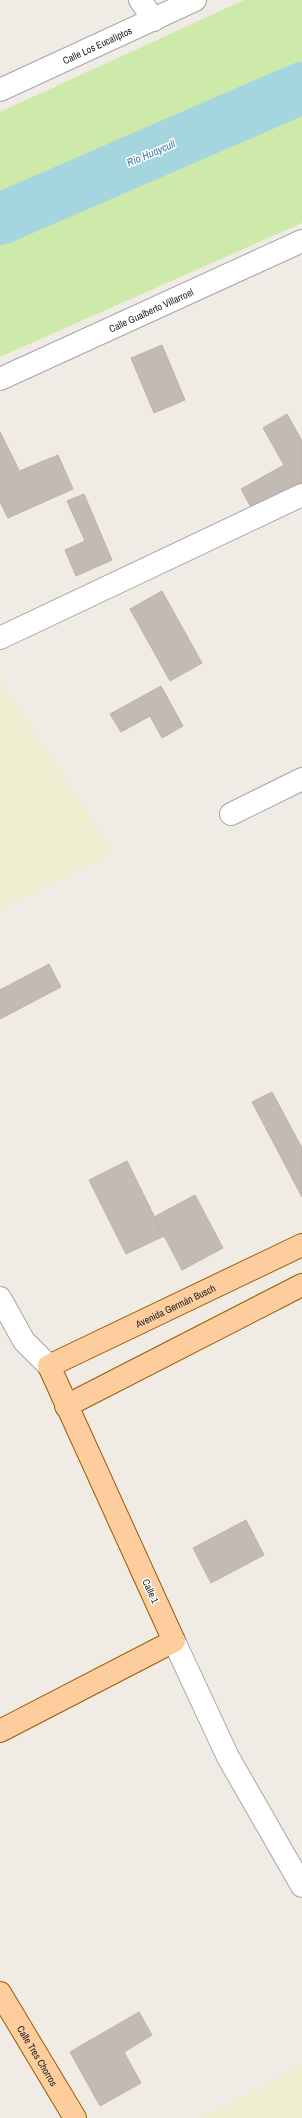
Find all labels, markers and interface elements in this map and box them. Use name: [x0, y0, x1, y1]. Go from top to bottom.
street label: Calle Los Eucaliptos: [61, 24, 134, 67]
water label: Río Huayculi: [124, 136, 178, 170]
street label: Calle Gualberto Villarroel: [107, 285, 196, 335]
street label: Avenida Germán Busch: [133, 1281, 218, 1331]
street label: Calle 1: [139, 1577, 162, 1606]
street label: Calle Tres Chorros: [14, 2023, 60, 2089]

